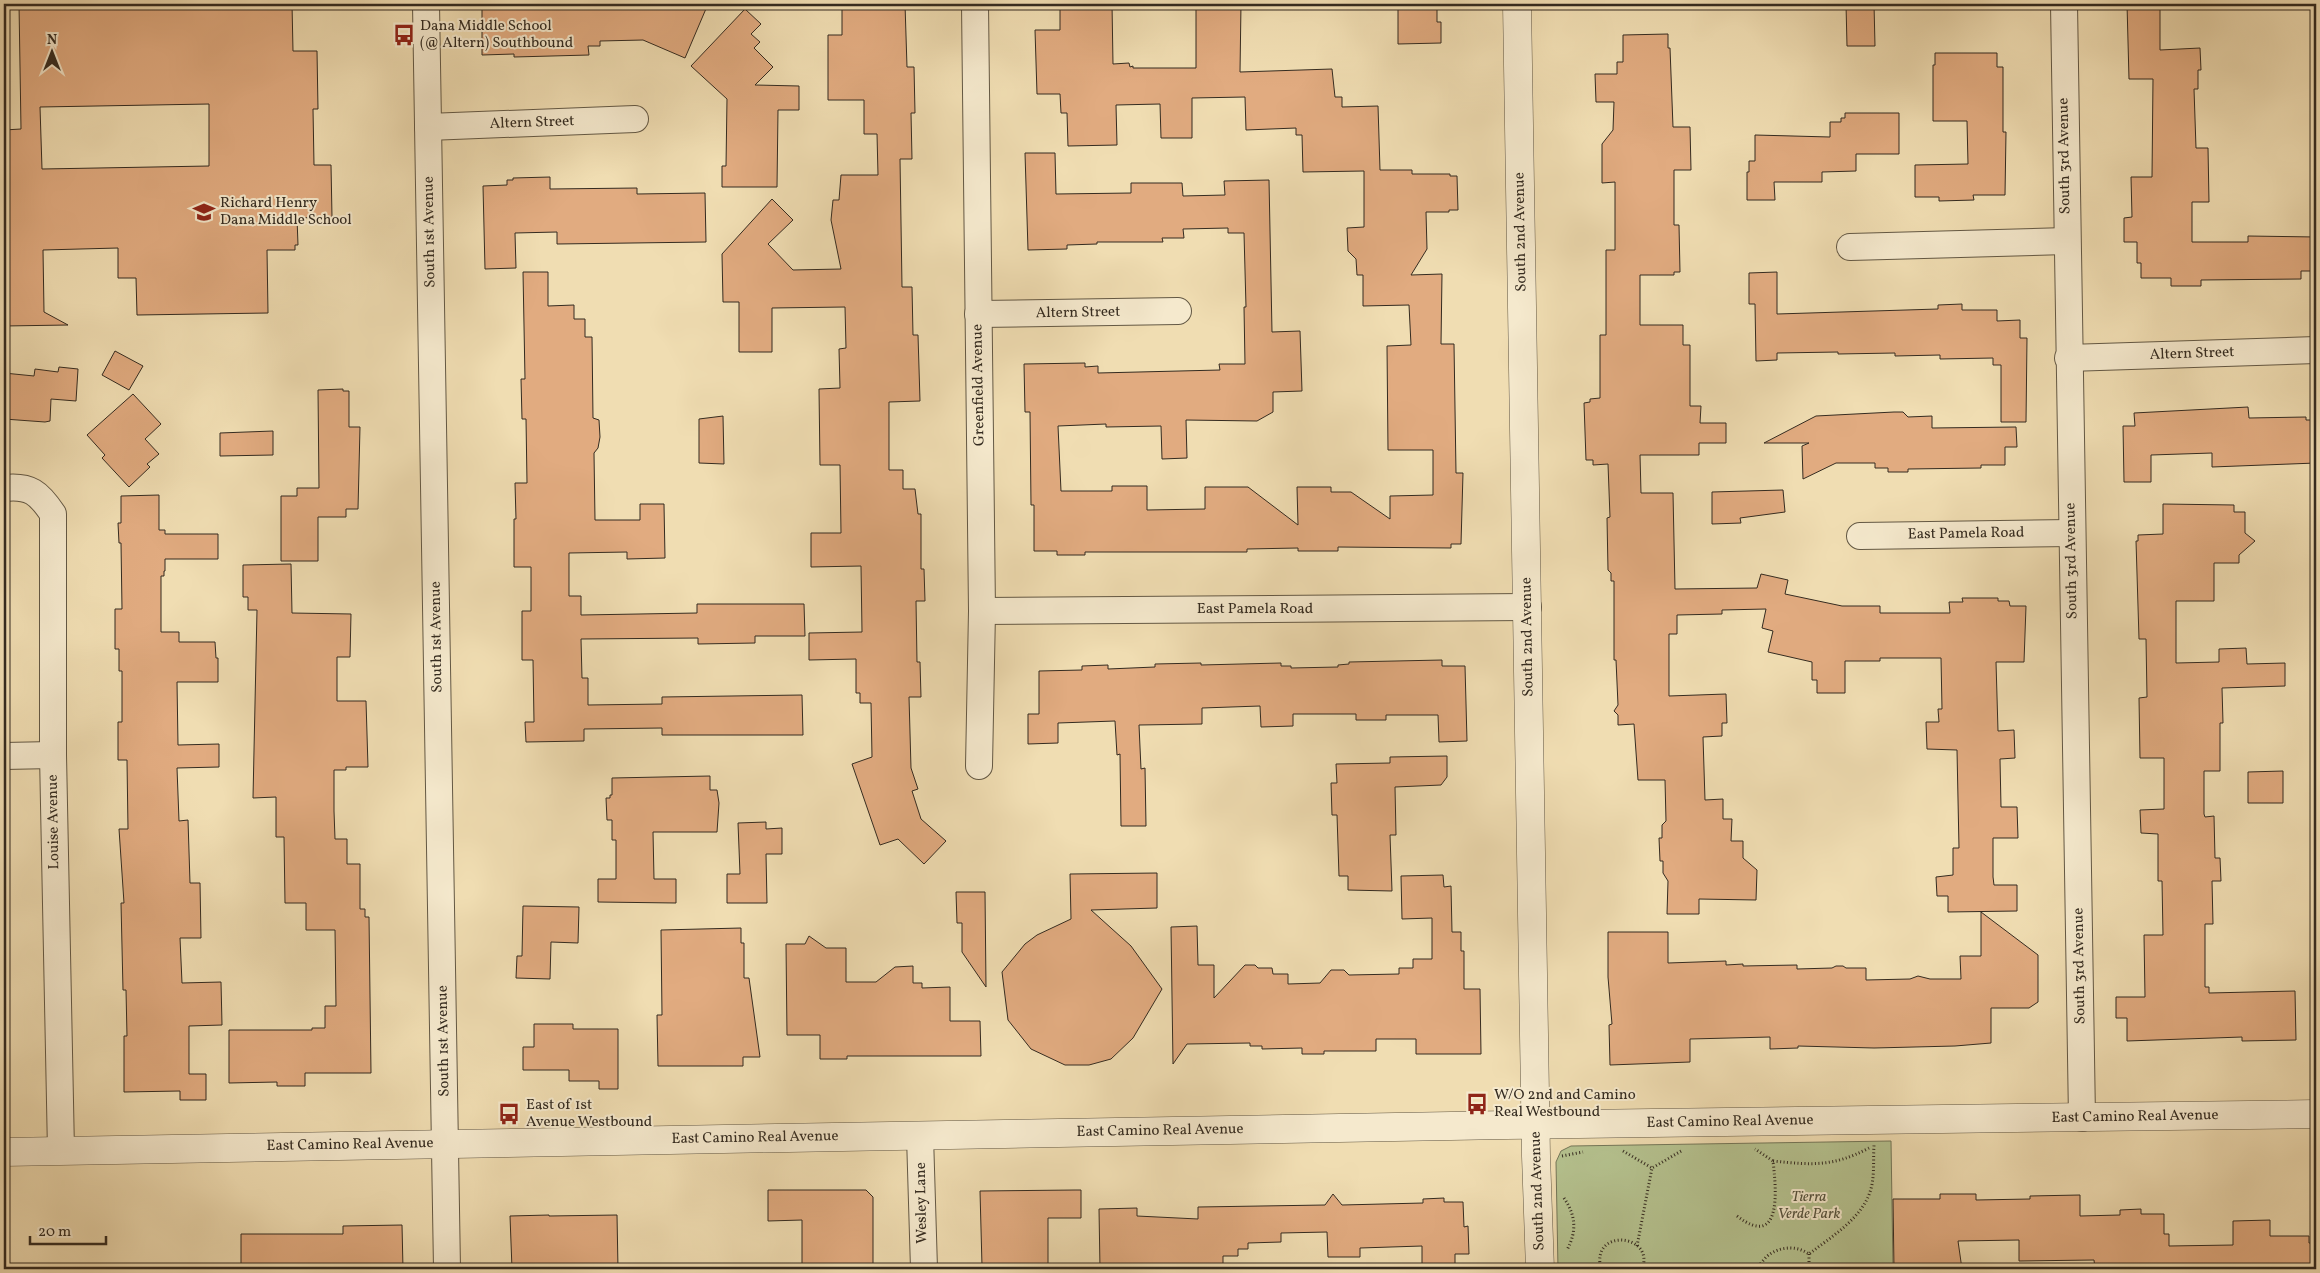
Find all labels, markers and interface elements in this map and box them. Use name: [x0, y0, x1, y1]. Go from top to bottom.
place label: Dana Middle School (@ Altern) Southbound: [420, 16, 573, 54]
bus stop icon: Dana Middle School (@ Altern) Southbound: [391, 22, 417, 48]
north arrow: [28, 28, 78, 78]
text: N: [47, 31, 57, 50]
street label: South 3rd Avenue: [2053, 98, 2077, 214]
street label: Altern Street: [489, 111, 575, 135]
street label: South 2nd Avenue: [1509, 172, 1533, 292]
street label: South 1st Avenue: [419, 176, 441, 288]
place label: Richard Henry Dana Middle School: [220, 193, 352, 231]
school or university icon: Richard Henry Dana Middle School: [191, 199, 217, 225]
street label: Altern Street: [1035, 302, 1121, 324]
street label: Greenfield Avenue: [967, 324, 991, 446]
street label: Altern Street: [2149, 342, 2235, 366]
street label: South 3rd Avenue: [2060, 503, 2084, 619]
street label: East Pamela Road: [1908, 522, 2024, 546]
street label: South 2nd Avenue: [1516, 577, 1540, 697]
street label: South 1st Avenue: [426, 581, 448, 693]
street label: East Pamela Road: [1197, 599, 1313, 620]
street label: Louise Avenue: [43, 774, 65, 870]
street label: South 3rd Avenue: [2068, 908, 2092, 1024]
street label: South 1st Avenue: [433, 985, 455, 1097]
place label: W/O 2nd and Camino Real Westbound: [1494, 1085, 1636, 1123]
bus stop icon: W/O 2nd and Camino Real Westbound: [1464, 1091, 1490, 1117]
place label: East of 1st Avenue Westbound: [526, 1095, 652, 1133]
bus stop icon: East of 1st Avenue Westbound: [496, 1101, 522, 1127]
street label: East Camino Real Avenue: [2051, 1105, 2219, 1129]
street label: East Camino Real Avenue: [1646, 1110, 1814, 1134]
street label: East Camino Real Avenue: [1076, 1119, 1244, 1143]
street label: East Camino Real Avenue: [671, 1126, 839, 1150]
street label: South 2nd Avenue: [1525, 1131, 1551, 1251]
street label: East Camino Real Avenue: [266, 1133, 434, 1157]
street label: Wesley Lane: [911, 1162, 933, 1244]
park label: Tierra Verde Park: [1778, 1187, 1841, 1225]
scale bar: [30, 1213, 106, 1245]
text: 20 m: [38, 1222, 71, 1243]

